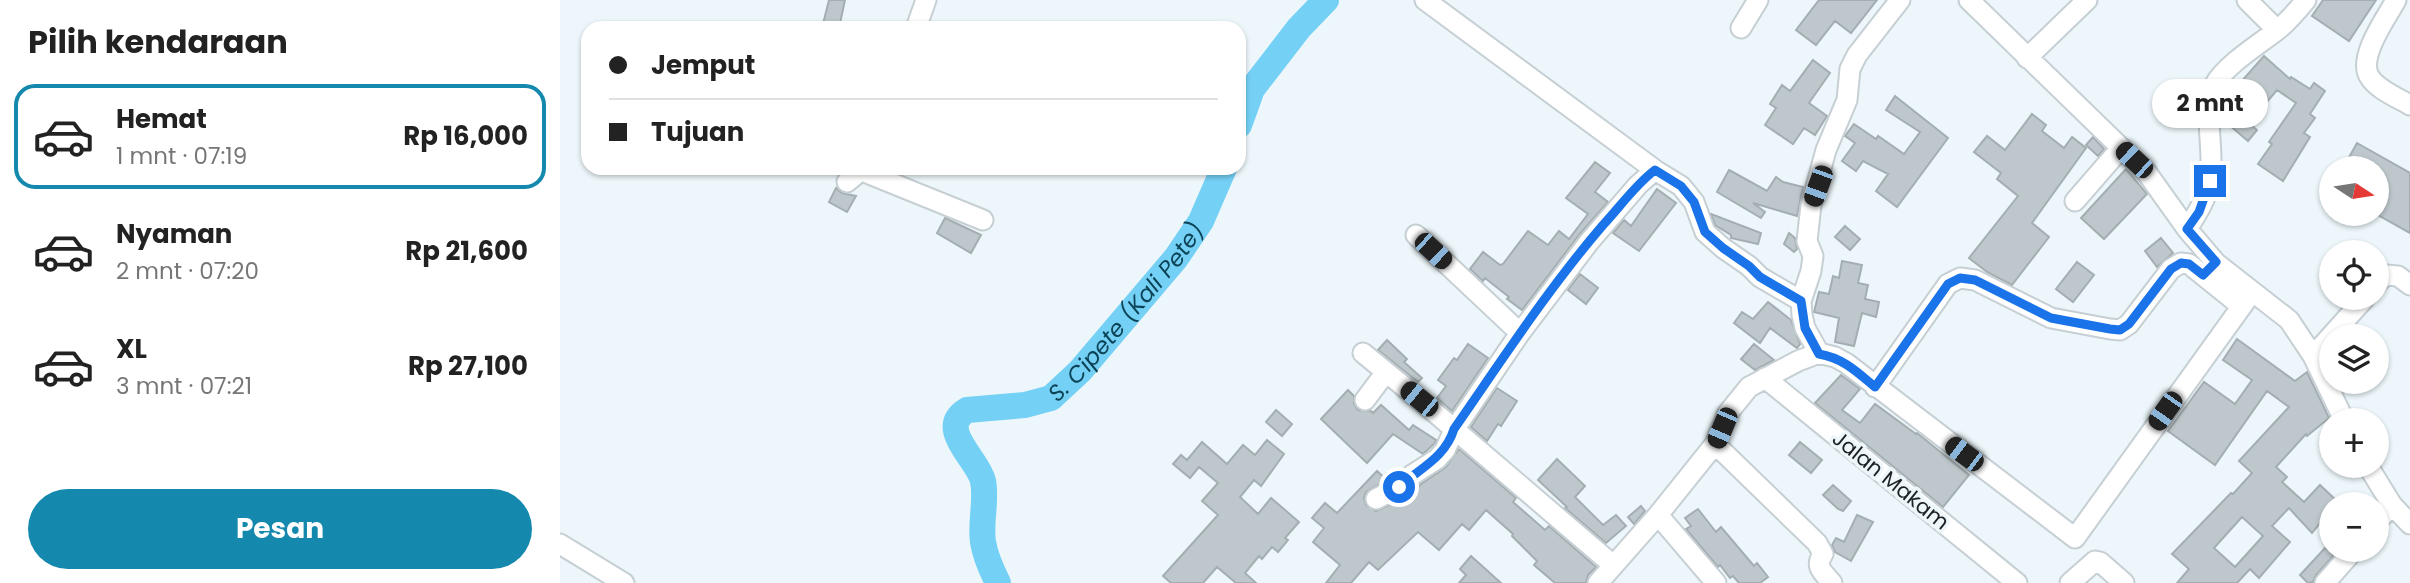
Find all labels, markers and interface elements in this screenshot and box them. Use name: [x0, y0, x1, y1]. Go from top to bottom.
text: Pilih kendaraan: [28, 19, 288, 64]
text: Jemput: [651, 47, 755, 83]
callout: 2 mnt: [2152, 80, 2268, 128]
text: 2 mnt: [2176, 87, 2244, 119]
text: Hemat: [116, 101, 207, 137]
icon: car: [32, 105, 95, 168]
text: Tujuan: [651, 114, 744, 150]
text: Rp 16,000: [403, 118, 528, 154]
car: [2112, 138, 2157, 182]
text: 1 mnt · 07:19: [116, 140, 247, 172]
north arrow: [2319, 156, 2389, 226]
map controls: [2319, 156, 2389, 562]
car: [1801, 163, 1836, 209]
route end: [2194, 165, 2226, 197]
text: Nyaman: [116, 216, 232, 252]
water label: S. Cipete (Kali Pete): [1041, 216, 1212, 409]
icon: car: [32, 220, 95, 283]
car: [1411, 229, 1456, 273]
text: Rp 21,600: [405, 233, 528, 269]
button: locate: [2319, 240, 2389, 310]
text: 2 mnt · 07:20: [116, 255, 259, 287]
button: layers: [2319, 324, 2389, 394]
text: XL: [116, 331, 147, 367]
icon: car: [32, 335, 95, 398]
text: Rp 27,100: [408, 348, 528, 384]
text: 3 mnt · 07:21: [116, 370, 252, 402]
car: [1397, 378, 1442, 420]
car: [2145, 388, 2186, 434]
car: [1705, 405, 1740, 451]
button: +: [2319, 408, 2389, 478]
street label: Jalan Makam: [1826, 424, 1956, 536]
car: [1941, 433, 1988, 475]
route start: [1383, 471, 1415, 503]
button: Pesan: [28, 489, 532, 569]
button: −: [2319, 492, 2389, 562]

